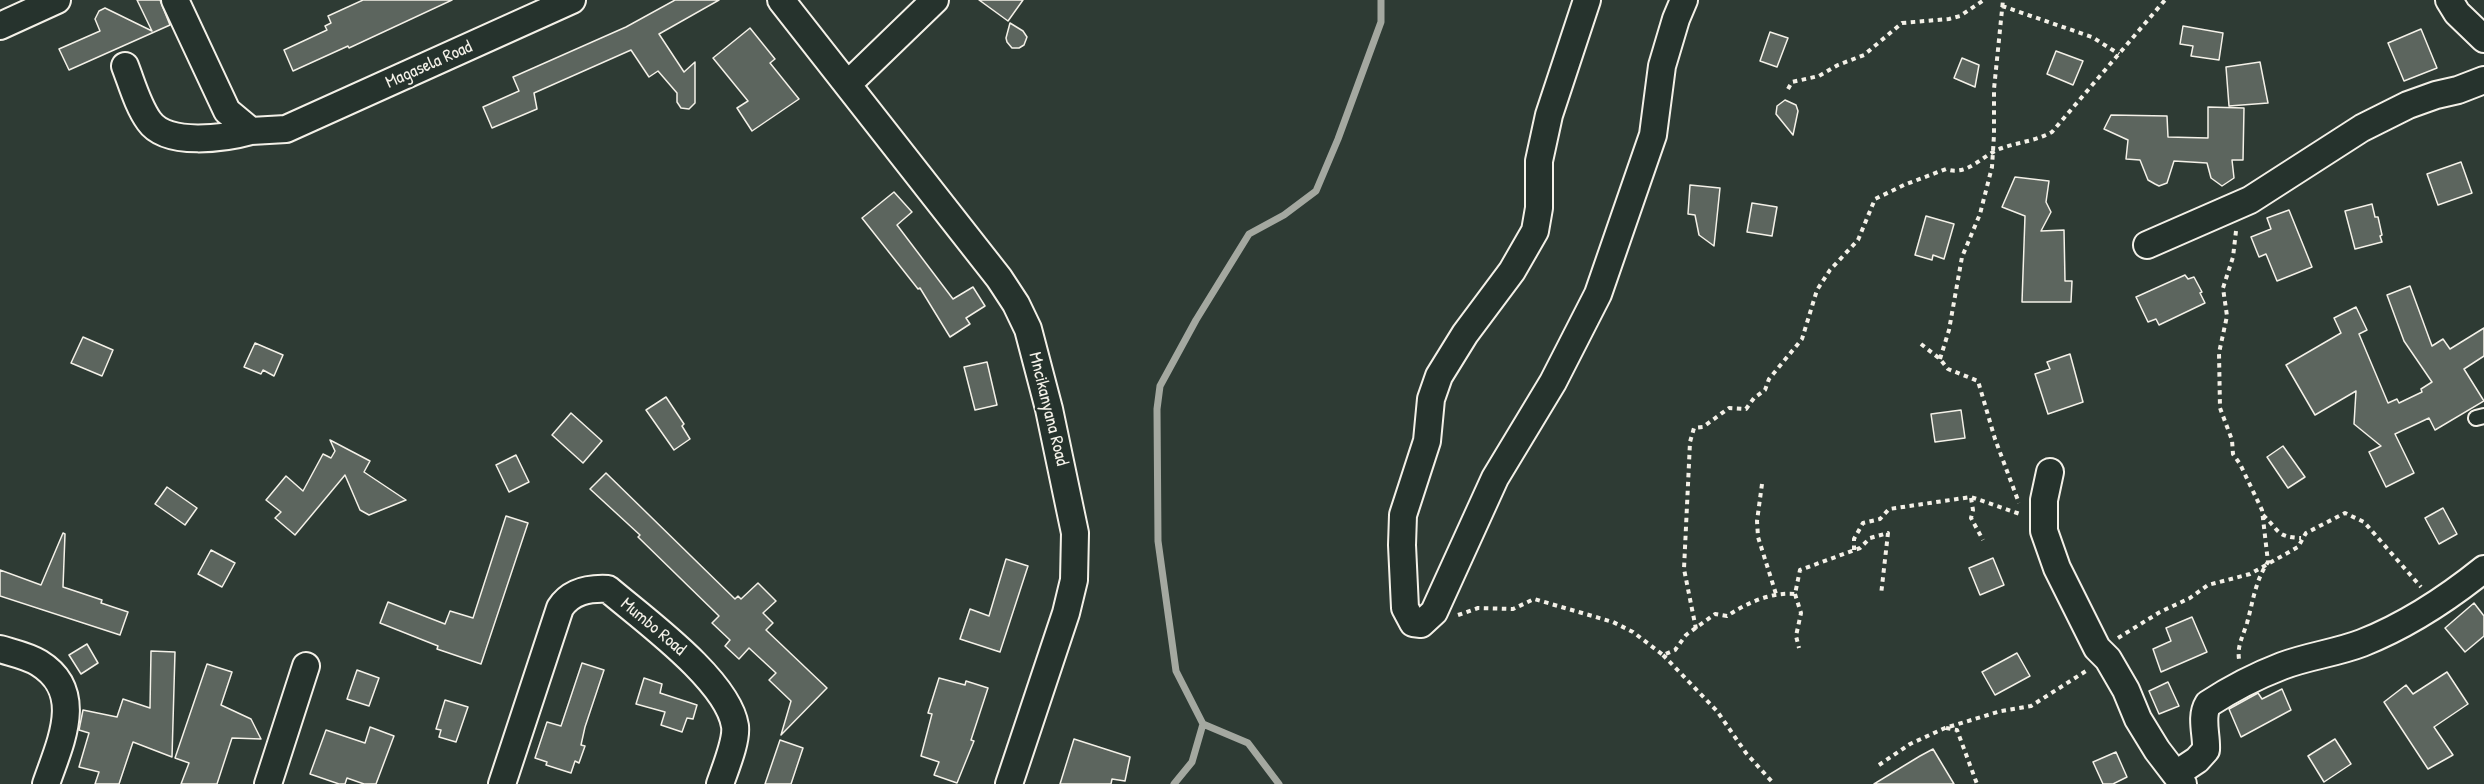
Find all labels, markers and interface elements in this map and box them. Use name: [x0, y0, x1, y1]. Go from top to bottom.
street label: Magasela Road: [382, 36, 476, 94]
street label: Mncikanyana Road: [1023, 350, 1073, 468]
street label: Mumbo Road: [616, 594, 690, 660]

